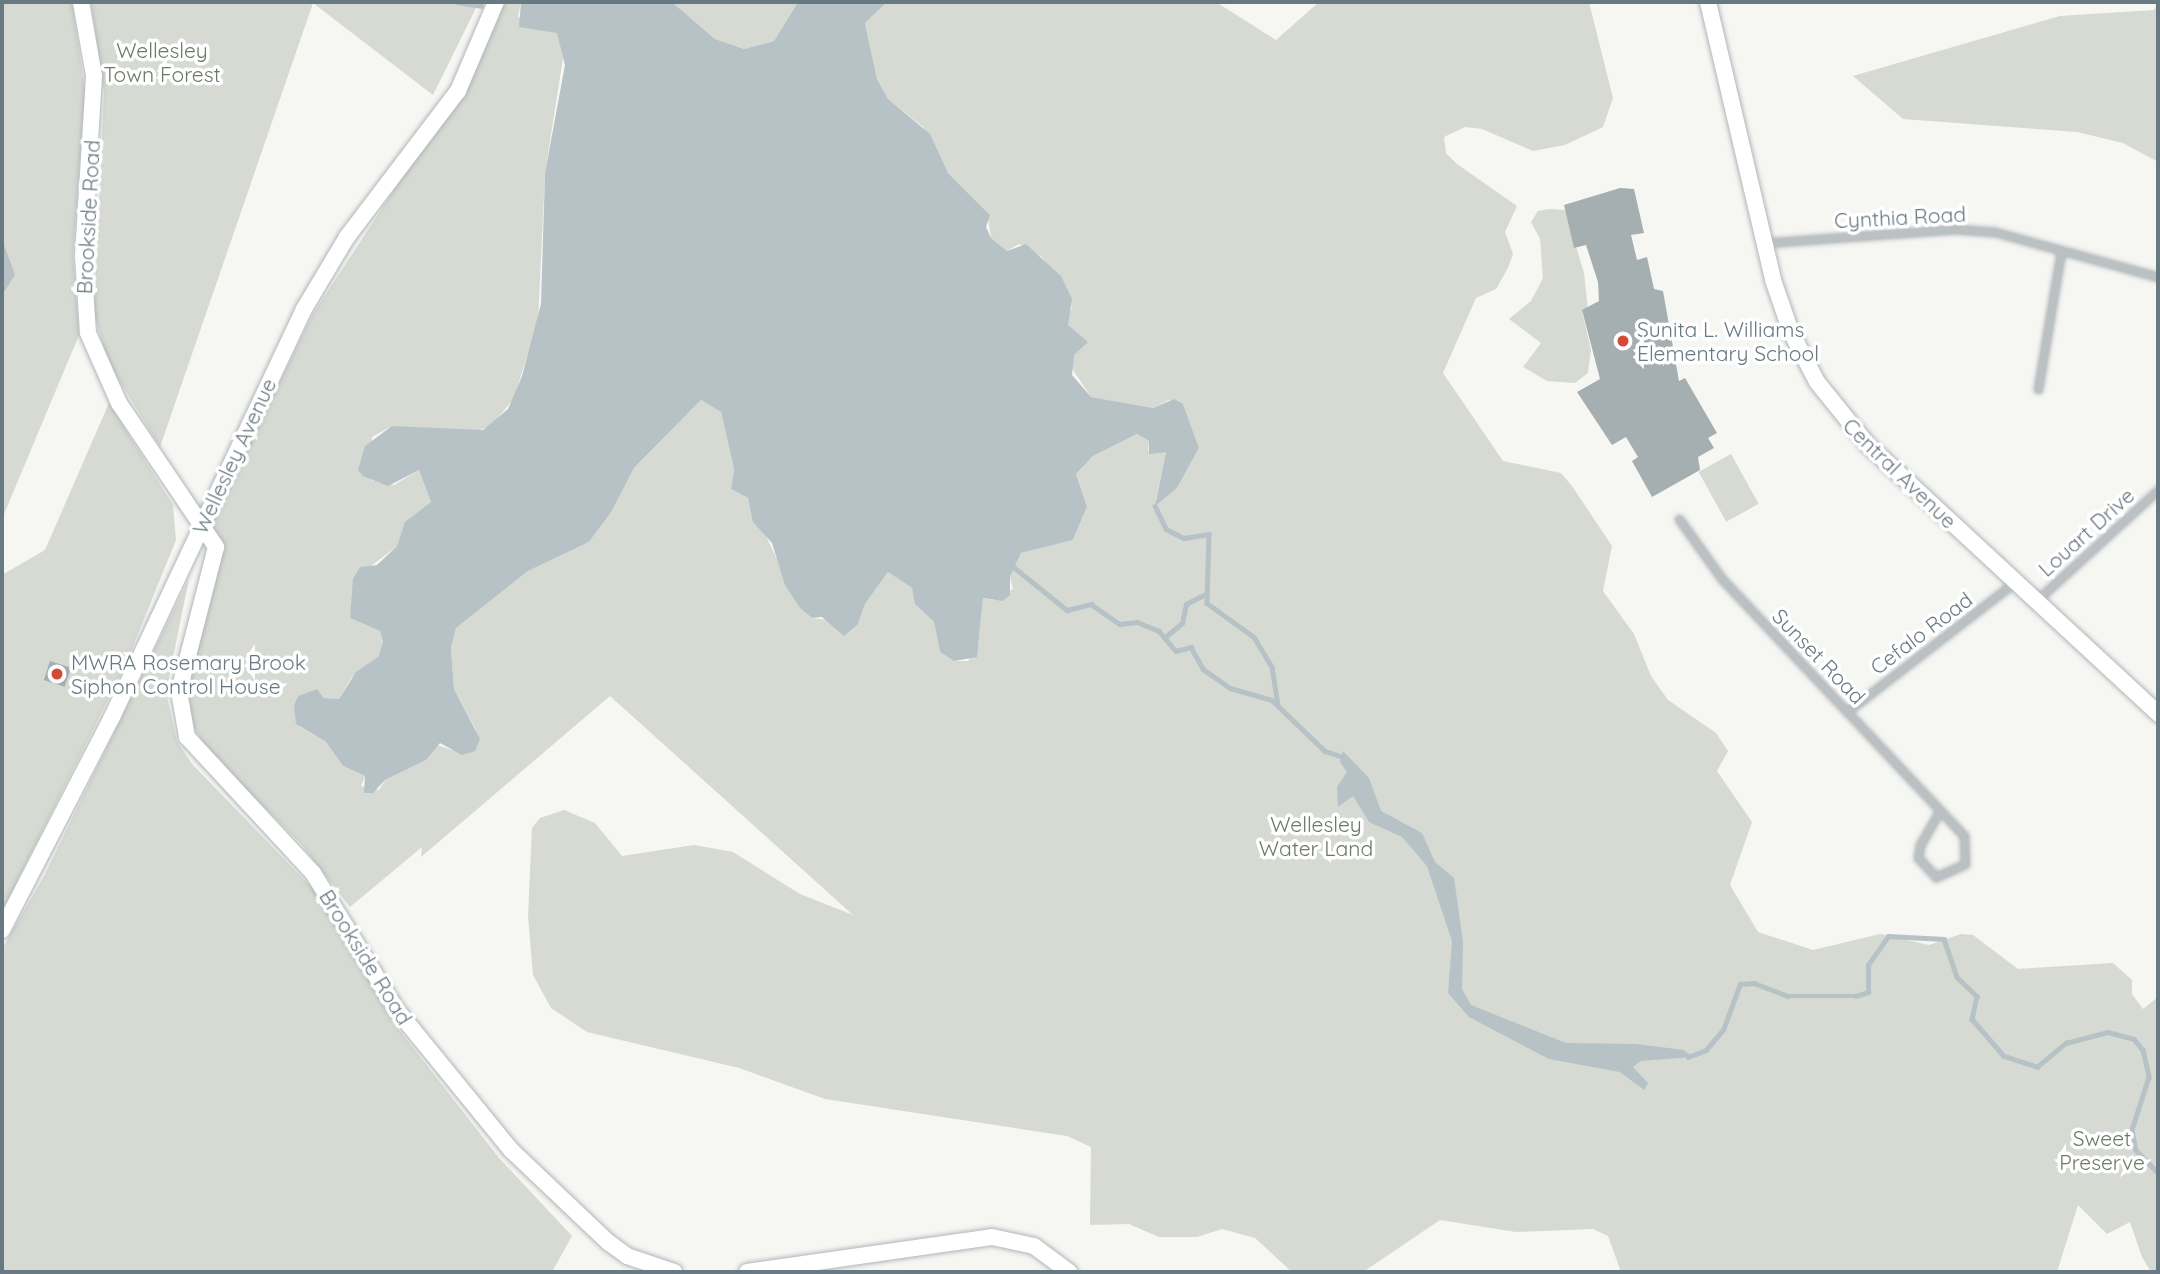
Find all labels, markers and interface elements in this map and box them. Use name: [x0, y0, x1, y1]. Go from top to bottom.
park label: Wellesley Town Forest: [103, 37, 221, 87]
street label: Brookside Road: [71, 139, 105, 295]
street label: Cynthia Road: [1833, 201, 1967, 233]
place label: Sunita L. Williams Elementary School: [1637, 316, 1819, 366]
marker: Sunita L. Williams Elementary School: [1615, 333, 1631, 349]
street label: Wellesley Avenue: [187, 374, 281, 538]
street label: Central Avenue: [1838, 413, 1962, 533]
street label: Louart Drive: [2033, 482, 2139, 582]
street label: Cefalo Road: [1865, 587, 1977, 679]
street label: Sunset Road: [1767, 603, 1871, 709]
place label: MWRA Rosemary Brook Siphon Control House: [71, 649, 306, 699]
marker: MWRA Rosemary Brook Siphon Control House: [49, 666, 65, 682]
park label: Wellesley Water Land: [1259, 811, 1373, 861]
street label: Brookside Road: [314, 885, 418, 1029]
park label: Sweet Preserve: [2059, 1125, 2145, 1175]

